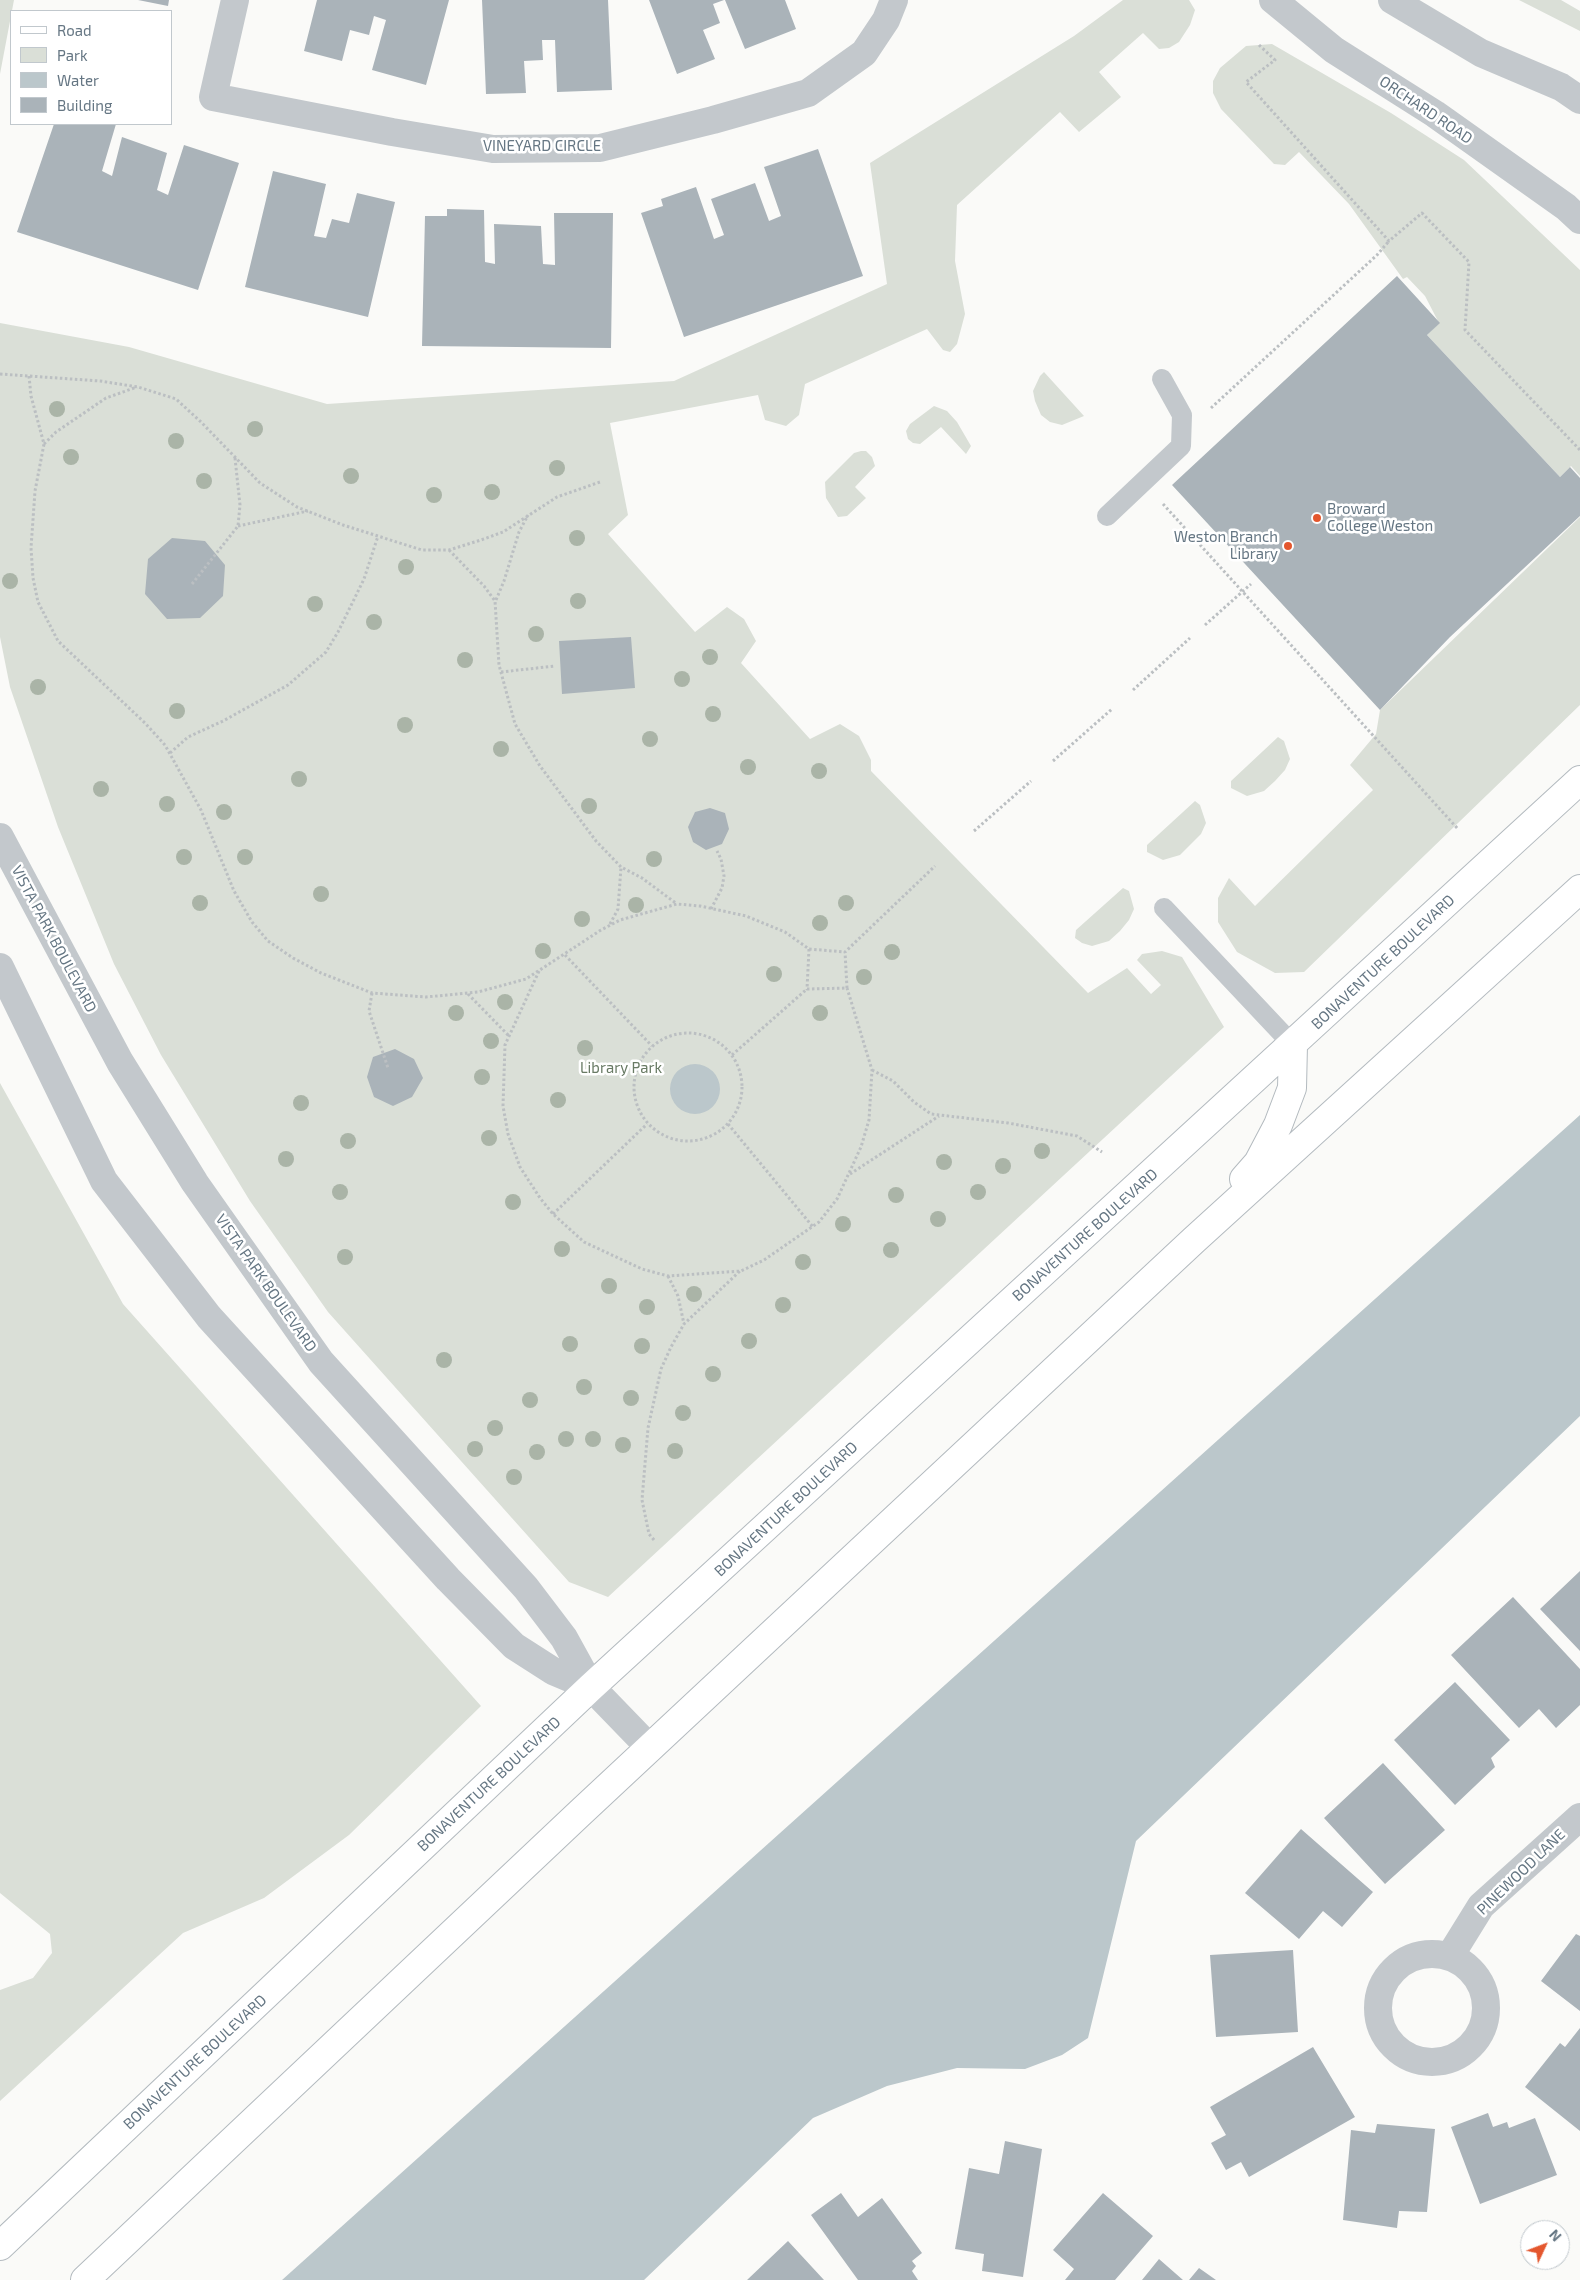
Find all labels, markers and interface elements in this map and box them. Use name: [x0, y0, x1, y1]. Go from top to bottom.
legend: [10, 10, 172, 125]
text: Road: [57, 21, 92, 39]
text: Park: [57, 46, 88, 64]
text: Water: [57, 71, 99, 89]
street label: ORCHARD ROAD: [1376, 72, 1476, 148]
text: Building: [57, 96, 112, 114]
street label: VINEYARD CIRCLE: [483, 137, 601, 155]
place label: Broward College Weston: [1327, 500, 1433, 535]
marker: Broward College Weston: [1311, 512, 1323, 524]
place label: Weston Branch Library: [1174, 528, 1278, 563]
marker: Weston Branch Library: [1282, 540, 1294, 552]
street label: VISTA PARK BOULEVARD: [8, 862, 100, 1016]
street label: BONAVENTURE BOULEVARD: [1308, 891, 1458, 1033]
park label: Library Park: [580, 1059, 662, 1077]
street label: BONAVENTURE BOULEVARD: [1009, 1165, 1161, 1305]
street label: VISTA PARK BOULEVARD: [212, 1211, 320, 1355]
street label: BONAVENTURE BOULEVARD: [711, 1438, 861, 1580]
street label: BONAVENTURE BOULEVARD: [414, 1713, 564, 1855]
street label: PINEWOOD LANE: [1473, 1825, 1569, 1919]
street label: BONAVENTURE BOULEVARD: [120, 1991, 270, 2133]
north arrow: [1520, 2220, 1570, 2270]
text: N: [1546, 2226, 1565, 2245]

